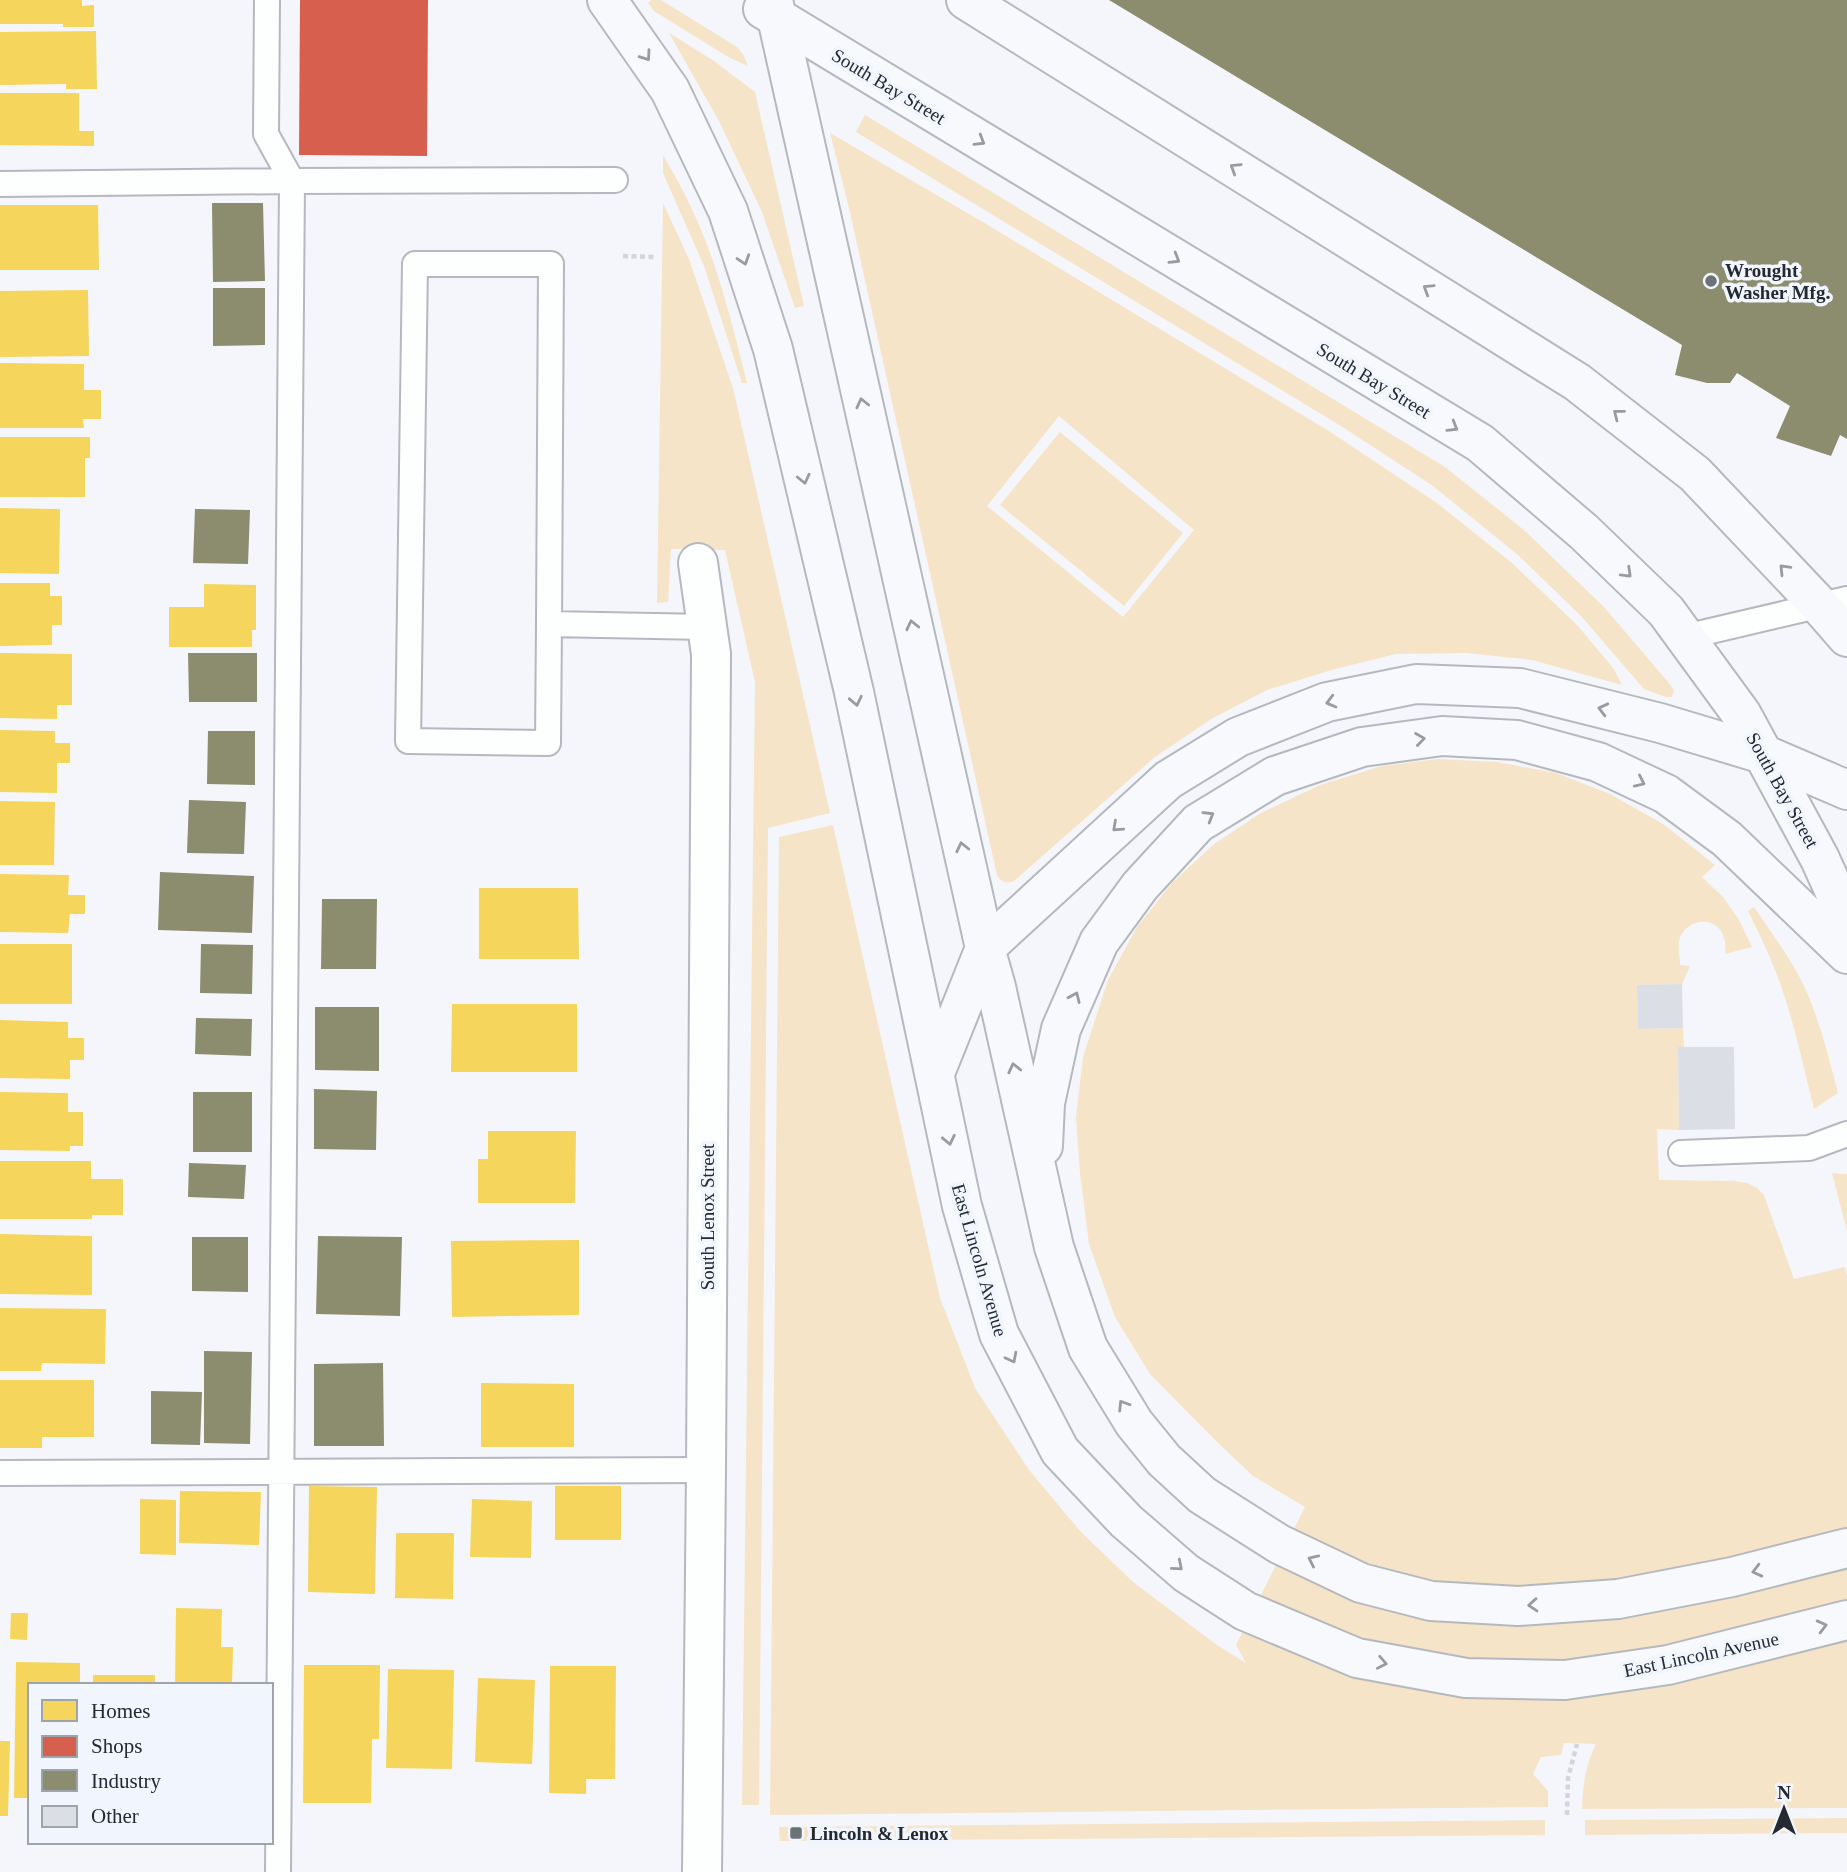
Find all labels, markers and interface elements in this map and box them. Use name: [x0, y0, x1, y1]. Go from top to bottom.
street label: South Bay Street: [828, 44, 950, 129]
one-way arrow: [638, 48, 650, 61]
one-way arrow: [973, 133, 986, 146]
one-way arrow: [1230, 164, 1243, 177]
one-way arrow: [1167, 250, 1180, 263]
one-way arrow: [736, 253, 750, 266]
place label: Wrought Washer Mfg.: [1725, 260, 1830, 303]
marker: Wrought Washer Mfg.: [1703, 273, 1719, 289]
one-way arrow: [1423, 284, 1436, 297]
street label: South Bay Street: [1313, 338, 1435, 423]
one-way arrow: [856, 397, 870, 409]
one-way arrow: [1613, 410, 1626, 422]
one-way arrow: [1446, 419, 1459, 432]
one-way arrow: [796, 473, 810, 485]
one-way arrow: [1780, 564, 1793, 577]
one-way arrow: [1619, 565, 1632, 578]
one-way arrow: [906, 619, 920, 631]
one-way arrow: [1326, 694, 1338, 708]
one-way arrow: [848, 695, 863, 707]
one-way arrow: [1597, 703, 1609, 717]
street label: South Bay Street: [1742, 729, 1823, 852]
one-way arrow: [1414, 732, 1426, 747]
one-way arrow: [1633, 773, 1645, 787]
one-way arrow: [1201, 812, 1214, 825]
one-way arrow: [1112, 819, 1125, 832]
one-way arrow: [956, 841, 971, 853]
one-way arrow: [1067, 991, 1081, 1004]
one-way arrow: [1008, 1062, 1023, 1074]
one-way arrow: [940, 1134, 955, 1146]
street label: South Lenox Street: [697, 1143, 718, 1290]
street label: East Lincoln Avenue: [948, 1181, 1011, 1339]
one-way arrow: [1003, 1351, 1017, 1363]
one-way arrow: [1119, 1400, 1132, 1413]
one-way arrow: [1308, 1555, 1320, 1569]
one-way arrow: [1170, 1558, 1183, 1570]
one-way arrow: [1751, 1563, 1763, 1577]
one-way arrow: [1527, 1597, 1538, 1612]
one-way arrow: [1816, 1620, 1828, 1634]
street label: East Lincoln Avenue: [1622, 1628, 1781, 1681]
one-way arrow: [1376, 1655, 1388, 1670]
legend: [28, 1683, 273, 1844]
text: Homes: [91, 1699, 151, 1723]
text: Shops: [91, 1734, 142, 1758]
text: Industry: [91, 1769, 161, 1793]
north arrow: [1749, 1774, 1819, 1844]
text: N: [1777, 1782, 1791, 1803]
text: Other: [91, 1804, 139, 1828]
place label: Lincoln & Lenox: [810, 1823, 949, 1844]
marker: Lincoln & Lenox: [788, 1825, 804, 1841]

